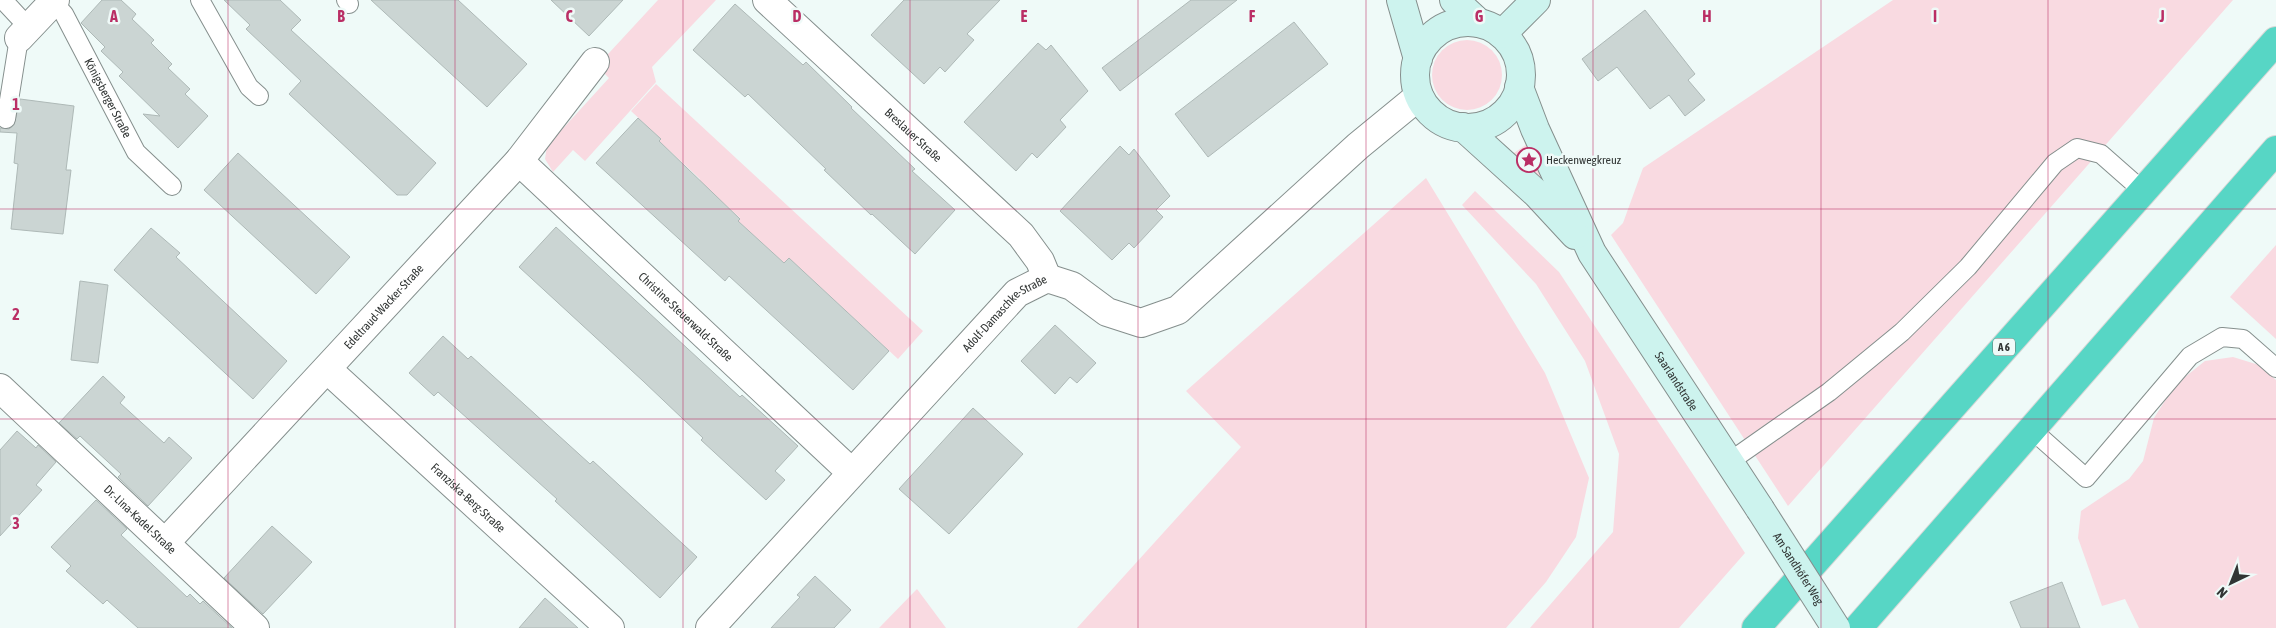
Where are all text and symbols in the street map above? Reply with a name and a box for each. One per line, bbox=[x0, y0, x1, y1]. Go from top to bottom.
text: A bbox=[109, 7, 118, 25]
text: B bbox=[337, 7, 345, 25]
text: C bbox=[565, 7, 573, 25]
text: D bbox=[793, 7, 802, 25]
text: E bbox=[1021, 7, 1028, 25]
text: F bbox=[1249, 7, 1256, 25]
text: G bbox=[1475, 7, 1484, 25]
text: H bbox=[1702, 7, 1712, 25]
text: I bbox=[1933, 7, 1937, 25]
text: J bbox=[2158, 7, 2165, 25]
street label: Königsberger Straße bbox=[81, 56, 134, 140]
text: 1 bbox=[12, 95, 20, 113]
street label: Breslauer Straße bbox=[882, 105, 945, 165]
place icon: Heckenwegkreuz bbox=[1516, 147, 1542, 173]
place label: Heckenwegkreuz bbox=[1546, 153, 1622, 167]
street label: Edeltraud-Wacker-Straße bbox=[341, 262, 426, 352]
street label: Christine-Steuerwald-Straße bbox=[635, 269, 735, 364]
street label: Adolf-Damaschke-Straße bbox=[960, 272, 1049, 355]
text: 2 bbox=[12, 305, 20, 323]
road number: A 6 bbox=[1993, 338, 2015, 356]
street label: Saarlandstraße bbox=[1652, 349, 1701, 414]
street label: Franziska-Berg-Straße bbox=[428, 461, 508, 535]
street label: Dr.-Lina-Kadel-Straße bbox=[101, 482, 179, 557]
text: 3 bbox=[12, 514, 20, 532]
street label: Am Sandhöfer Weg bbox=[1770, 530, 1827, 608]
north arrow bbox=[2206, 558, 2256, 608]
text: N bbox=[2214, 584, 2231, 601]

